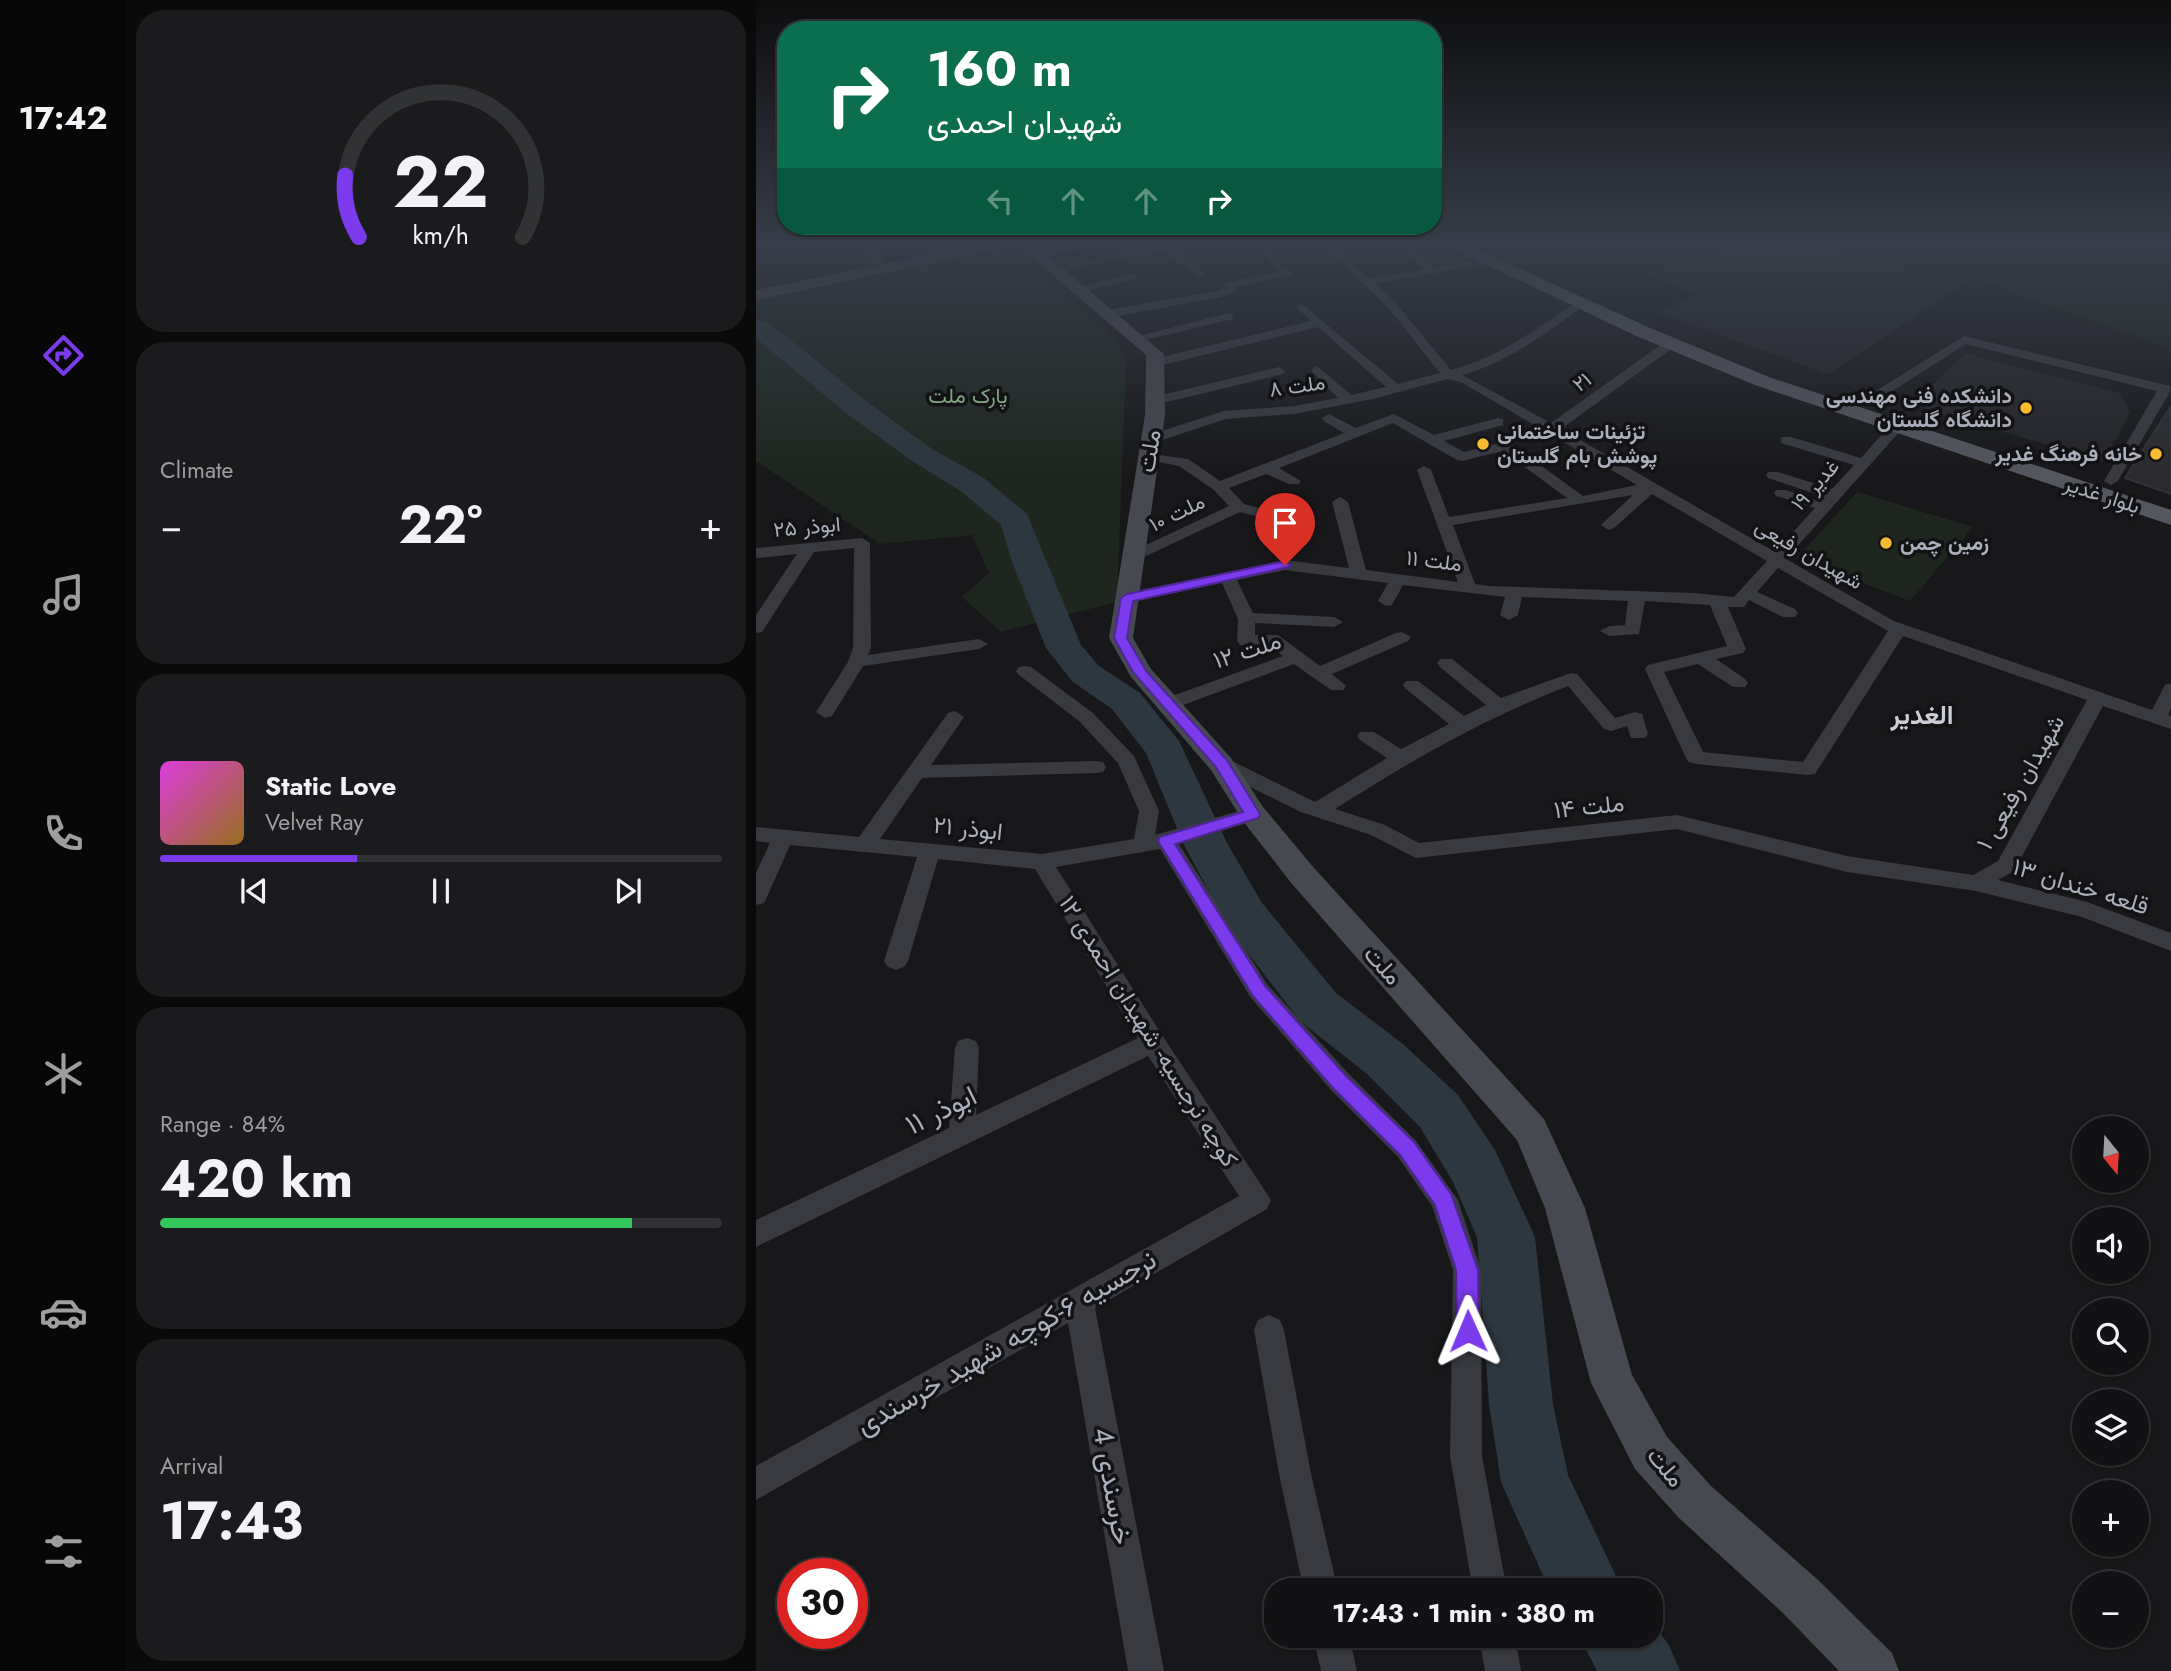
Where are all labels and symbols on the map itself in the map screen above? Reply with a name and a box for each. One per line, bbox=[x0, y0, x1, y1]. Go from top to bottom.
street label: ۲۱ bbox=[1566, 365, 1598, 399]
street label: ۸ ملت bbox=[1267, 367, 1327, 405]
park label: پارک ملت bbox=[928, 381, 1008, 411]
place label: دانشکده فنی مهندسی دانشگاه گلستان bbox=[1826, 381, 2012, 435]
marker: دانشکده فنی مهندسی دانشگاه گلستان bbox=[2018, 400, 2034, 416]
place label: تزئینات ساختمانی پوشش بام گلستان bbox=[1497, 417, 1657, 471]
street label: ملت bbox=[1128, 427, 1170, 475]
marker: تزئینات ساختمانی پوشش بام گلستان bbox=[1475, 436, 1491, 452]
place label: خانه فرهنگ غدیر bbox=[1994, 439, 2142, 469]
marker: خانه فرهنگ غدیر bbox=[2148, 446, 2164, 462]
street label: ۱۹ غدیر bbox=[1784, 453, 1846, 517]
street label: بلوار غدیر bbox=[2059, 468, 2144, 521]
street label: ملت ۱۰ bbox=[1144, 487, 1210, 539]
pin bbox=[1255, 493, 1315, 565]
street label: ابوذر ۲۵ bbox=[772, 509, 842, 545]
street label: شهیدان رفیعی bbox=[1750, 511, 1868, 597]
place label: زمین چمن bbox=[1900, 528, 1989, 558]
marker: زمین چمن bbox=[1878, 535, 1894, 551]
street label: ۱۱ ملت bbox=[1404, 543, 1464, 579]
street label: ۱۲ ملت bbox=[1209, 623, 1285, 677]
district label: الغدیر bbox=[1889, 696, 1954, 734]
street label: ۱ شهیدان رفیعی bbox=[1967, 708, 2073, 856]
street label: ۱۴ ملت bbox=[1552, 785, 1626, 827]
street label: ۲۱ ابوذر bbox=[931, 807, 1005, 849]
street label: ۱۳ قلعه خندان bbox=[2009, 849, 2153, 923]
street label: کوچه نرجسیه- شهیدان احمدی ۱۲ bbox=[1051, 889, 1247, 1173]
street label: ملت bbox=[1356, 937, 1410, 993]
street label: ابوذر ۱۱ bbox=[898, 1075, 984, 1145]
north arrow bbox=[2072, 1116, 2149, 1194]
street label: نرجسیه ۶-کوچه شهید خرسندی bbox=[848, 1239, 1164, 1445]
position arrow bbox=[1431, 1294, 1505, 1368]
street label: خرسندی 4 bbox=[1083, 1424, 1143, 1548]
street label: ملت bbox=[1639, 1439, 1693, 1495]
speed limit sign: 30 bbox=[777, 1558, 868, 1649]

